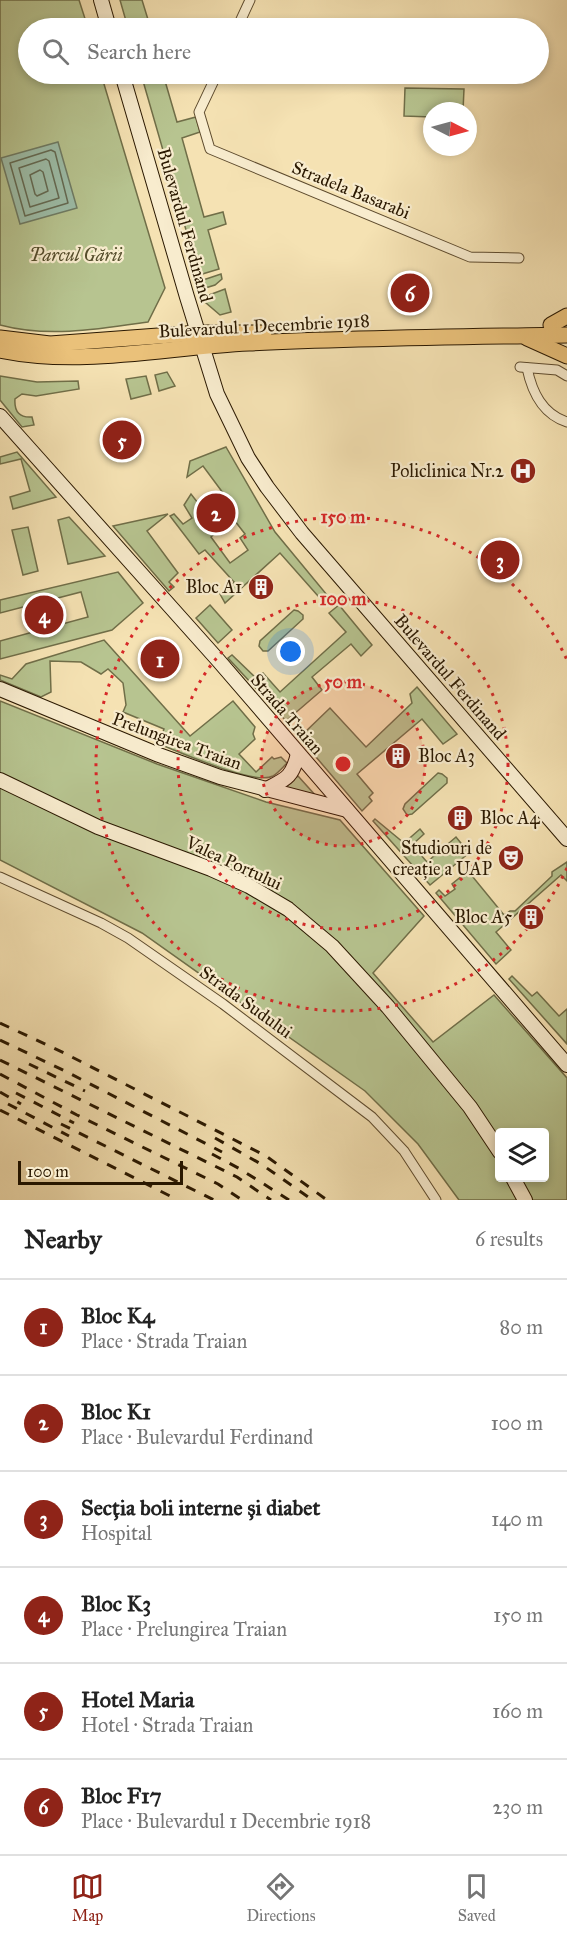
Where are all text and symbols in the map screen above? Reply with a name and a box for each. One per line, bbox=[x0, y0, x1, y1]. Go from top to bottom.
search box bbox=[18, 18, 549, 84]
icon: search bbox=[39, 35, 72, 68]
text: Search here bbox=[87, 38, 191, 65]
north arrow bbox=[423, 102, 477, 156]
street label: Bulevardul Ferdinand bbox=[152, 145, 218, 305]
street label: Stradela Basarabi bbox=[289, 156, 413, 224]
park label: Parcul Gării bbox=[29, 244, 123, 266]
pin: 6 bbox=[390, 270, 430, 316]
street label: Bulevardul 1 Decembrie 1918 bbox=[158, 309, 370, 343]
pin: 5 bbox=[102, 418, 142, 462]
hospital icon: Policlinica Nr.2 bbox=[508, 456, 538, 486]
place label: Policlinica Nr.2 bbox=[390, 460, 504, 482]
pin: 2 bbox=[196, 490, 236, 536]
text: 150 m bbox=[321, 506, 366, 528]
pin: 3 bbox=[480, 538, 520, 582]
building icon: Bloc A1 bbox=[246, 572, 276, 602]
place label: Bloc A1 bbox=[185, 576, 242, 598]
text: 100 m bbox=[320, 588, 367, 610]
pin: 4 bbox=[24, 592, 63, 638]
street label: Bulevardul Ferdinand bbox=[389, 610, 511, 744]
pin: 1 bbox=[140, 636, 180, 682]
your location bbox=[276, 637, 305, 666]
street label: Strada Traian bbox=[246, 669, 328, 759]
text: 50 m bbox=[324, 671, 363, 693]
street label: Prelungirea Traian bbox=[109, 707, 245, 776]
building icon: Bloc A3 bbox=[383, 741, 413, 771]
place label: Bloc A3 bbox=[418, 745, 475, 767]
centre of rings bbox=[333, 754, 353, 774]
building icon: Bloc A4 bbox=[445, 803, 475, 833]
place label: Bloc A4 bbox=[480, 807, 540, 829]
street label: Valea Portului bbox=[182, 831, 286, 895]
place label: Studiouri de creație a UAP bbox=[393, 837, 492, 880]
theatre icon: Studiouri de creație a UAP bbox=[496, 843, 526, 873]
building icon: Bloc A5 bbox=[516, 902, 546, 932]
place label: Bloc A5 bbox=[454, 906, 513, 928]
street label: Strada Sudului bbox=[195, 961, 297, 1043]
map controls bbox=[495, 1128, 549, 1182]
button: layers bbox=[495, 1128, 549, 1182]
scale bar bbox=[18, 1158, 183, 1186]
text: 100 m bbox=[27, 1162, 69, 1181]
text: Nearby bbox=[24, 1223, 102, 1255]
text: 6 results bbox=[475, 1227, 543, 1251]
text: Bloc K4 bbox=[81, 1302, 155, 1329]
text: 1 bbox=[40, 1315, 47, 1339]
text: 80 m bbox=[500, 1315, 543, 1339]
text: Place · Strada Traian bbox=[81, 1329, 247, 1353]
text: Bloc K1 bbox=[81, 1398, 151, 1425]
text: 2 bbox=[39, 1411, 48, 1435]
text: 100 m bbox=[491, 1411, 543, 1435]
text: Place · Bulevardul Ferdinand bbox=[81, 1425, 313, 1449]
text: Secția boli interne și diabet bbox=[81, 1494, 320, 1521]
text: 3 bbox=[40, 1507, 48, 1531]
text: 140 m bbox=[491, 1507, 543, 1531]
text: Hospital bbox=[81, 1521, 152, 1545]
text: Bloc K3 bbox=[81, 1590, 151, 1617]
text: 4 bbox=[38, 1603, 49, 1627]
text: 150 m bbox=[493, 1603, 543, 1627]
text: Place · Prelungirea Traian bbox=[81, 1617, 287, 1641]
text: Hotel Maria bbox=[81, 1686, 194, 1713]
text: 5 bbox=[39, 1699, 48, 1723]
text: 160 m bbox=[492, 1699, 543, 1723]
text: Hotel · Strada Traian bbox=[81, 1713, 253, 1737]
text: Bloc F17 bbox=[81, 1782, 162, 1809]
text: 6 bbox=[38, 1795, 49, 1819]
text: 230 m bbox=[492, 1795, 543, 1819]
text: Place · Bulevardul 1 Decembrie 1918 bbox=[81, 1809, 371, 1833]
tab: Map bbox=[71, 1870, 104, 1925]
tab: Directions bbox=[246, 1870, 315, 1925]
tab: Saved bbox=[458, 1870, 496, 1925]

